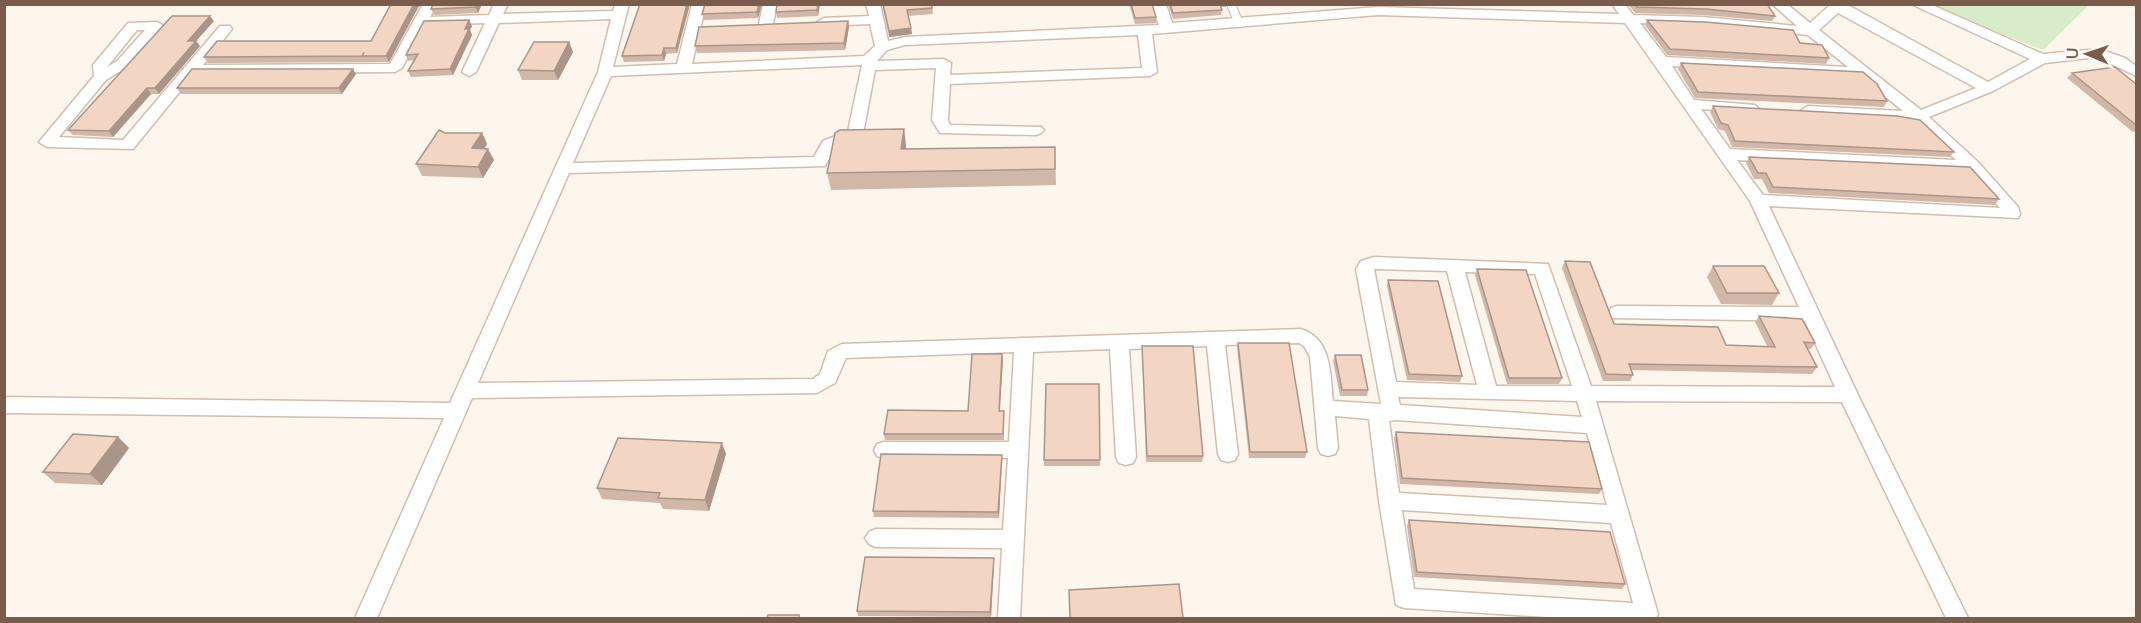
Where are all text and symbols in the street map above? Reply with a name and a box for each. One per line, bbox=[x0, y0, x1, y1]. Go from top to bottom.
north arrow bbox=[2057, 24, 2117, 84]
text: U bbox=[2062, 47, 2084, 60]

